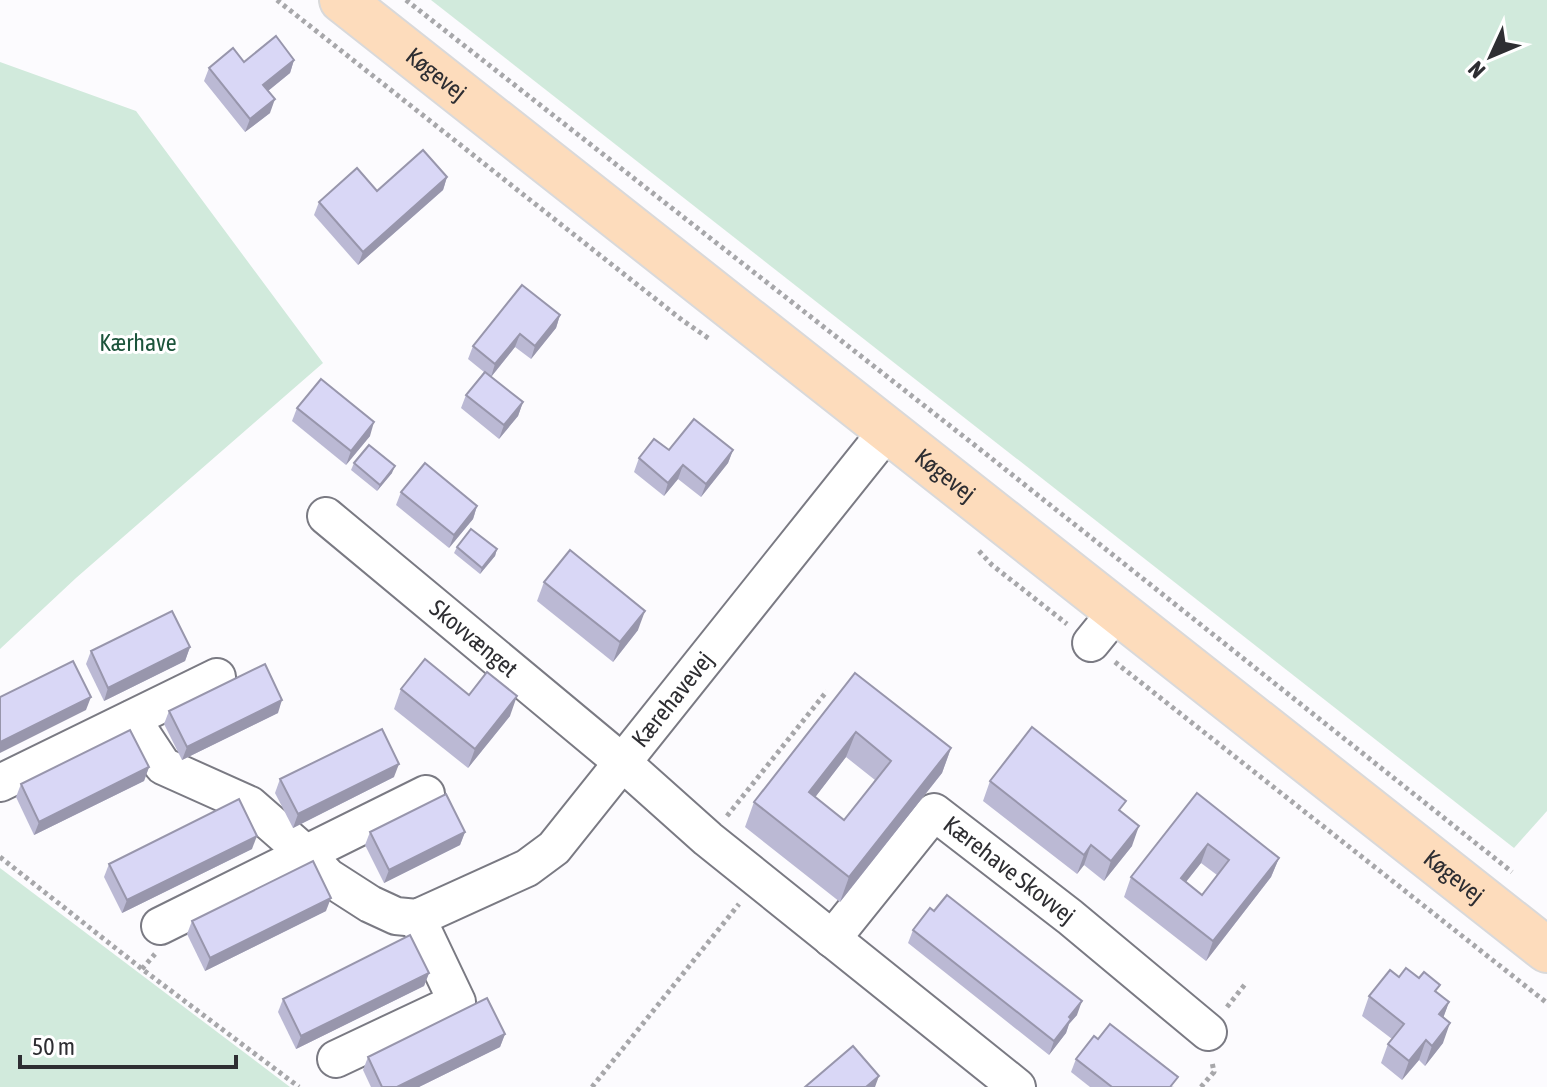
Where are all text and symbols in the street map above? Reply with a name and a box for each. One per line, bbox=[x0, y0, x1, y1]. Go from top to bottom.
north arrow bbox=[1451, 16, 1531, 96]
street label: Køgevej bbox=[401, 42, 472, 106]
text: N bbox=[1463, 56, 1490, 84]
park label: Kærhave bbox=[99, 329, 177, 356]
street label: Køgevej bbox=[910, 443, 981, 507]
street label: Skovvænget bbox=[425, 594, 523, 683]
street label: Kærehavevej bbox=[626, 646, 718, 752]
street label: Kærehave Skovvej bbox=[938, 811, 1081, 929]
street label: Køgevej bbox=[1419, 844, 1490, 908]
scale bar bbox=[20, 1019, 236, 1069]
text: 50 m bbox=[32, 1033, 75, 1060]

